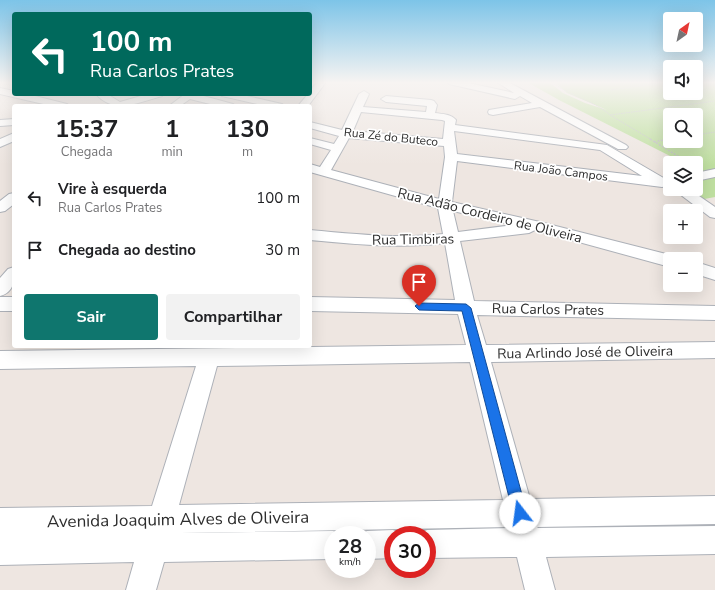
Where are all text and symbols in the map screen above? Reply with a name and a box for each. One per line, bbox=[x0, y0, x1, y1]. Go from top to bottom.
north arrow bbox=[663, 12, 703, 52]
map controls bbox=[663, 12, 703, 292]
text: 100 m bbox=[90, 23, 173, 61]
icon: left bbox=[24, 28, 76, 80]
text: Rua Carlos Prates bbox=[90, 59, 234, 83]
button: sound bbox=[663, 60, 703, 100]
button: search bbox=[663, 108, 703, 148]
text: 15:37 bbox=[55, 113, 118, 145]
text: 1 bbox=[165, 113, 179, 145]
text: 130 bbox=[226, 113, 269, 145]
street label: Rua Zé do Buteco bbox=[343, 124, 439, 150]
text: Chegada bbox=[61, 143, 113, 161]
text: min bbox=[161, 143, 183, 161]
text: m bbox=[242, 143, 253, 161]
button: layers bbox=[663, 156, 703, 196]
street label: Rua João Campos bbox=[513, 157, 609, 185]
text: Vire à esquerda bbox=[58, 179, 167, 199]
street label: Rua Adão Cordeiro de Oliveira bbox=[396, 183, 584, 248]
icon: left bbox=[24, 187, 46, 209]
text: 100 m bbox=[256, 188, 300, 208]
text: Rua Carlos Prates bbox=[58, 199, 162, 217]
button: + bbox=[663, 204, 703, 244]
street label: Rua Timbiras bbox=[372, 229, 455, 250]
icon: arrive bbox=[24, 239, 46, 261]
text: Chegada ao destino bbox=[58, 240, 196, 260]
text: 30 m bbox=[265, 240, 300, 260]
button: − bbox=[663, 252, 703, 292]
pin bbox=[402, 265, 436, 306]
icon: arrive bbox=[408, 271, 430, 293]
button: Sair bbox=[24, 294, 158, 340]
button: Compartilhar bbox=[166, 294, 300, 340]
street label: Rua Carlos Prates bbox=[492, 299, 604, 320]
street label: Rua Arlindo José de Oliveira bbox=[497, 341, 673, 364]
position arrow bbox=[499, 492, 541, 534]
street label: Avenida Joaquim Alves de Oliveira bbox=[47, 506, 309, 533]
speed limit sign: 30 bbox=[384, 526, 436, 578]
text: 28 bbox=[338, 533, 362, 560]
text: km/h bbox=[339, 555, 361, 569]

